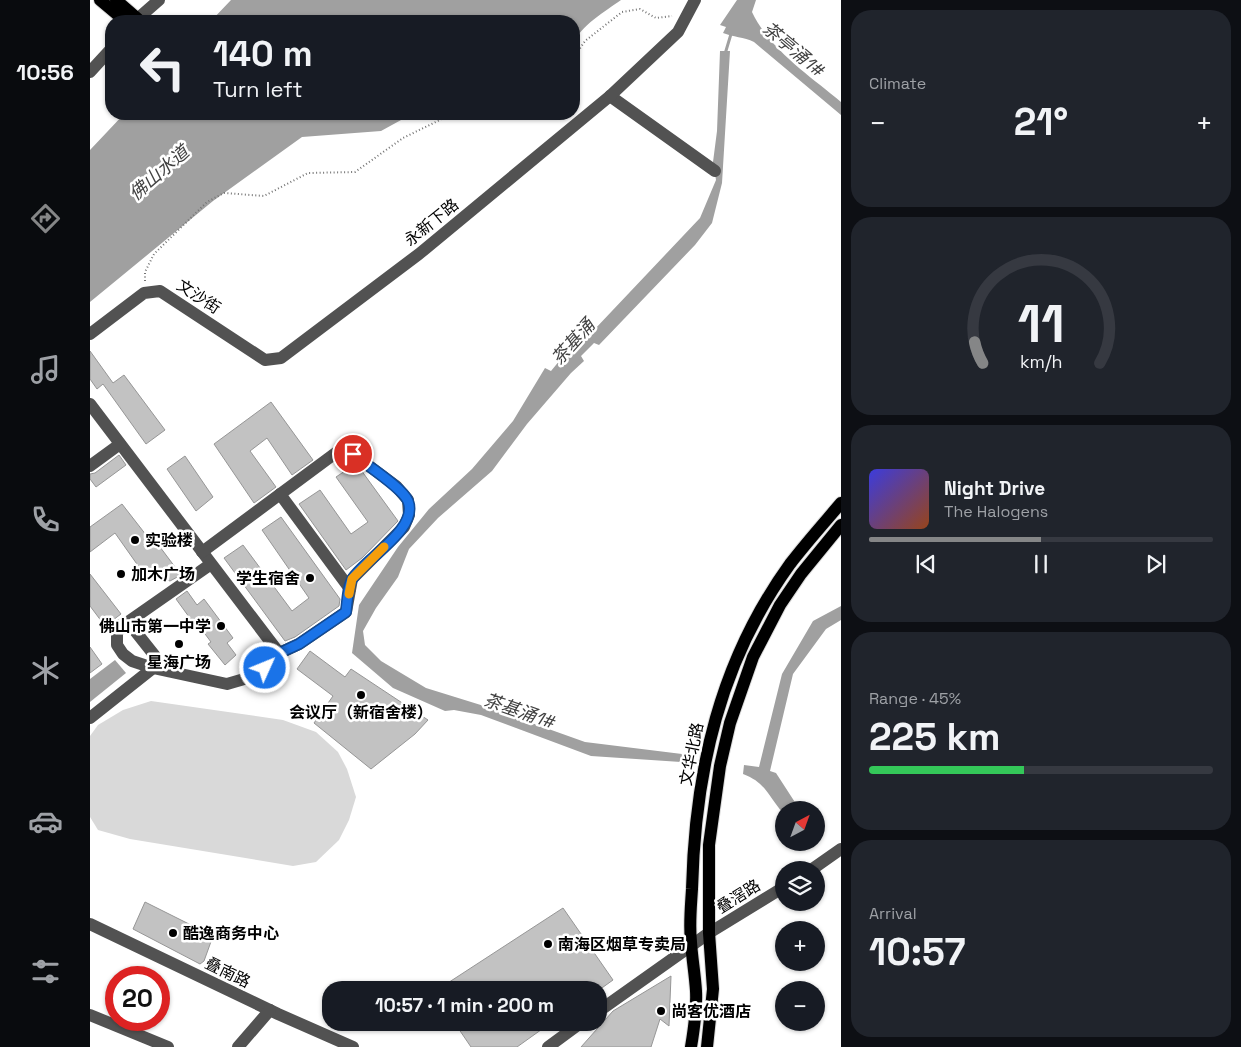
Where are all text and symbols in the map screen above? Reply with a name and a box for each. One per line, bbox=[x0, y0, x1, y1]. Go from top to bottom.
water label: 茶亭涌1# bbox=[758, 16, 830, 82]
text: 140 m bbox=[213, 32, 313, 76]
icon: left bbox=[130, 35, 195, 100]
text: 10:56 bbox=[16, 58, 74, 86]
text: Climate bbox=[869, 73, 926, 94]
text: Turn left bbox=[213, 75, 303, 103]
text: 21° bbox=[1014, 98, 1068, 146]
text: − bbox=[869, 105, 886, 141]
text: + bbox=[1196, 105, 1213, 141]
water label: 佛山水道 bbox=[124, 138, 196, 205]
street label: 永新下路 bbox=[400, 194, 463, 251]
icon: directions bbox=[28, 201, 63, 236]
street label: 文沙街 bbox=[173, 275, 225, 318]
text: 11 bbox=[1017, 291, 1065, 357]
water label: 茶基涌 bbox=[546, 312, 601, 369]
text: km/h bbox=[1020, 350, 1062, 373]
icon: music bbox=[28, 352, 63, 387]
pin bbox=[332, 433, 374, 475]
icon: arrive bbox=[339, 440, 367, 468]
text: Night Drive bbox=[944, 476, 1045, 501]
text: The Halogens bbox=[944, 501, 1048, 522]
icon: phone bbox=[28, 502, 63, 537]
place label: 实验楼 bbox=[145, 530, 193, 551]
marker: 实验楼 bbox=[129, 534, 141, 546]
icon: previous bbox=[912, 550, 940, 578]
icon: pause bbox=[1027, 550, 1055, 578]
icon: next bbox=[1142, 550, 1170, 578]
place label: 加木广场 bbox=[131, 564, 195, 585]
marker: 加木广场 bbox=[115, 568, 127, 580]
place label: 学生宿舍 bbox=[236, 568, 300, 589]
marker: 学生宿舍 bbox=[304, 572, 316, 584]
place label: 佛山市第一中学 bbox=[99, 616, 211, 637]
marker: 佛山市第一中学 bbox=[215, 620, 227, 632]
marker: 星海广场 bbox=[173, 638, 185, 650]
position arrow bbox=[238, 641, 290, 693]
place label: 星海广场 bbox=[147, 652, 211, 673]
icon: climate bbox=[28, 653, 63, 688]
water label: 茶基涌1# bbox=[481, 688, 559, 734]
text: Range · 45% bbox=[869, 688, 961, 709]
marker: 会议厅（新宿舍楼） bbox=[355, 689, 367, 701]
place label: 会议厅（新宿舍楼） bbox=[289, 702, 433, 723]
text: 225 km bbox=[869, 713, 1000, 761]
street label: 文华北路 bbox=[675, 721, 708, 788]
north arrow bbox=[775, 801, 825, 851]
map controls bbox=[775, 801, 825, 1031]
icon: car bbox=[28, 804, 63, 839]
button: layers bbox=[775, 861, 825, 911]
street label: 叠滘路 bbox=[712, 875, 764, 918]
text: Arrival bbox=[869, 903, 917, 924]
button: + bbox=[775, 921, 825, 971]
place label: 酷逸商务中心 bbox=[183, 923, 279, 944]
marker: 酷逸商务中心 bbox=[167, 927, 179, 939]
text: 10:57 bbox=[869, 928, 966, 976]
place label: 南海区烟草专卖局 bbox=[558, 934, 686, 955]
marker: 南海区烟草专卖局 bbox=[542, 938, 554, 950]
street label: 叠南路 bbox=[202, 952, 254, 992]
icon: filters bbox=[28, 954, 63, 989]
speed limit sign: 20 bbox=[105, 966, 170, 1031]
button: − bbox=[775, 981, 825, 1031]
text: 10:57 · 1 min · 200 m bbox=[375, 993, 554, 1018]
place label: 尚客优酒店 bbox=[671, 1001, 751, 1022]
marker: 尚客优酒店 bbox=[655, 1005, 667, 1017]

